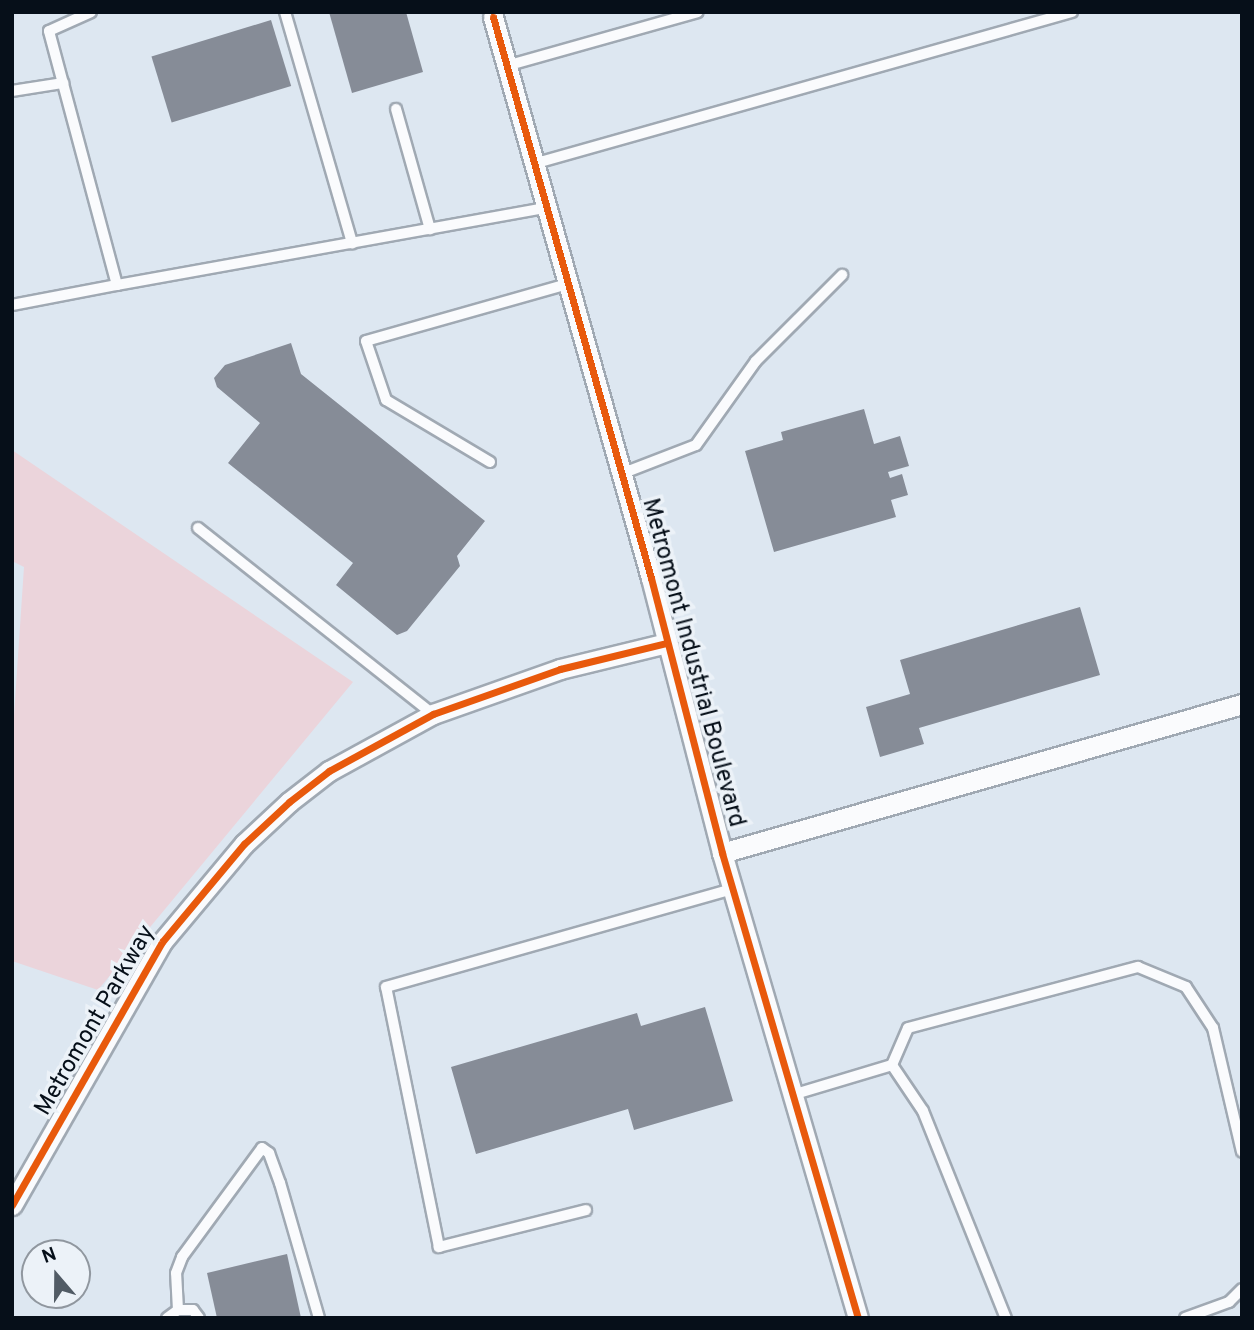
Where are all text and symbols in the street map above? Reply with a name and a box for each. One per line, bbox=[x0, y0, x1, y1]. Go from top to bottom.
street label: Metromont Industrial Boulevard bbox=[634, 495, 750, 831]
street label: Metromont Parkway bbox=[30, 921, 162, 1121]
north arrow bbox=[21, 1239, 91, 1309]
text: N bbox=[39, 1243, 60, 1270]

